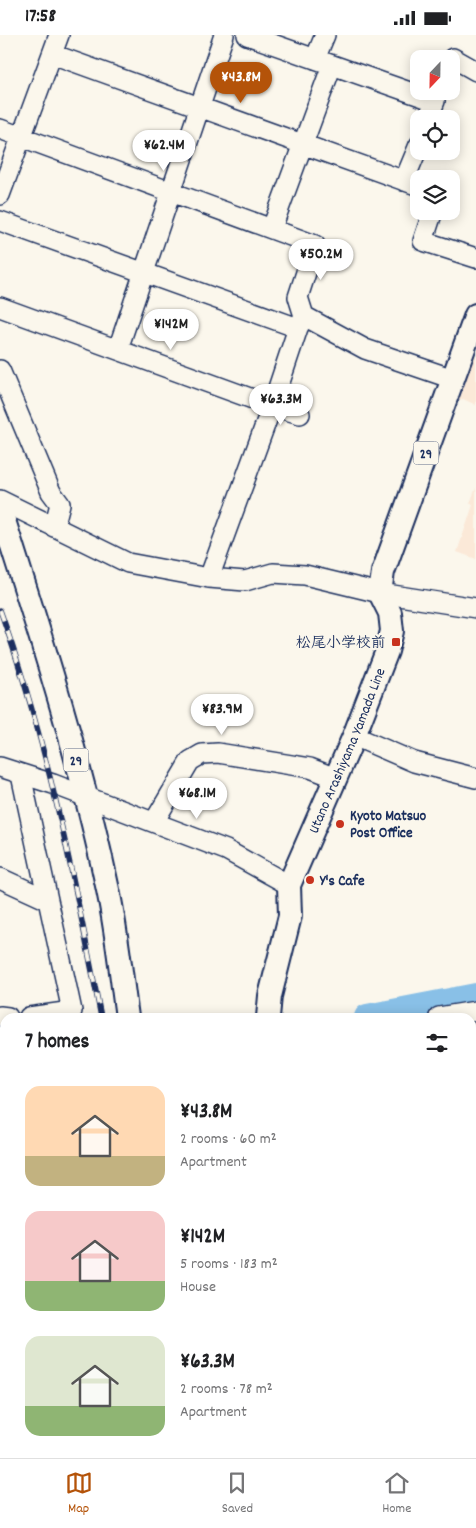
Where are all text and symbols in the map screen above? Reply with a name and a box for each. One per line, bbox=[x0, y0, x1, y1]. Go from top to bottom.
text: 17:58 bbox=[25, 4, 56, 31]
north arrow bbox=[410, 50, 460, 100]
map controls bbox=[410, 50, 460, 220]
pin: ¥43.8M bbox=[200, 62, 282, 104]
text: ¥43.8M bbox=[221, 66, 261, 89]
button: locate bbox=[410, 110, 460, 160]
pin: ¥62.4M bbox=[123, 129, 205, 172]
text: ¥62.4M bbox=[143, 134, 185, 157]
button: layers bbox=[410, 170, 460, 220]
pin: ¥50.2M bbox=[280, 239, 362, 281]
text: ¥50.2M bbox=[300, 243, 342, 266]
pin: ¥142M bbox=[136, 309, 206, 351]
text: ¥142M bbox=[154, 313, 188, 336]
pin: ¥63.3M bbox=[240, 383, 322, 426]
text: ¥63.3M bbox=[260, 388, 302, 411]
road number: 29 bbox=[414, 441, 438, 464]
place label: 松尾小学校前 bbox=[296, 633, 386, 655]
marker: 松尾小学校前 bbox=[390, 636, 402, 648]
street label: Utano Arashiyama Yamada Line bbox=[304, 665, 393, 837]
pin: ¥83.9M bbox=[181, 693, 263, 736]
text: ¥83.9M bbox=[202, 698, 242, 721]
road number: 29 bbox=[64, 749, 88, 771]
pin: ¥68.1M bbox=[156, 777, 238, 820]
text: ¥68.1M bbox=[178, 782, 216, 805]
place label: Kyoto Matsuo Post Office bbox=[350, 806, 426, 845]
marker: Kyoto Matsuo Post Office bbox=[334, 818, 346, 830]
place label: Y's Cafe bbox=[319, 871, 365, 893]
marker: Y's Cafe bbox=[304, 874, 316, 886]
text: 7 homes bbox=[25, 1028, 89, 1058]
icon: filters bbox=[423, 1029, 451, 1057]
text: ¥43.8M bbox=[180, 1098, 232, 1128]
icon: home bbox=[65, 1106, 125, 1166]
text: 2 rooms · 60 m² bbox=[180, 1128, 277, 1151]
text: Apartment bbox=[180, 1151, 247, 1174]
text: ¥142M bbox=[180, 1223, 225, 1253]
icon: home bbox=[65, 1231, 125, 1291]
text: 5 rooms · 183 m² bbox=[180, 1253, 277, 1276]
text: House bbox=[180, 1276, 216, 1299]
text: ¥63.3M bbox=[180, 1348, 235, 1378]
icon: home bbox=[65, 1356, 125, 1416]
text: 2 rooms · 78 m² bbox=[180, 1378, 273, 1401]
text: Apartment bbox=[180, 1401, 247, 1424]
tab: Map bbox=[65, 1469, 93, 1519]
tab: Saved bbox=[222, 1469, 253, 1519]
tab: Home bbox=[382, 1469, 411, 1519]

